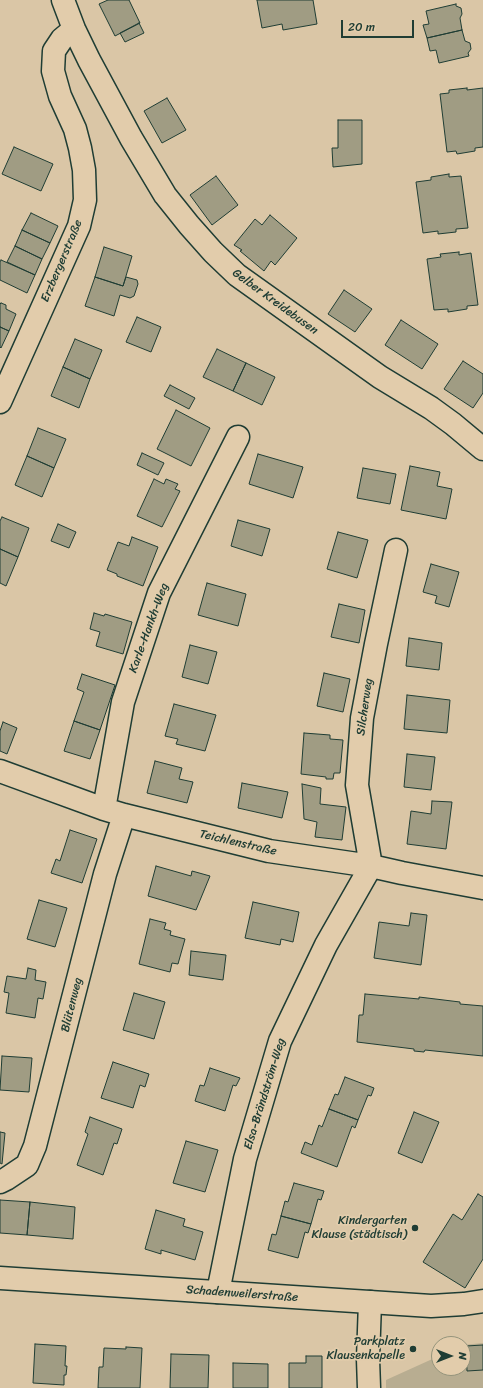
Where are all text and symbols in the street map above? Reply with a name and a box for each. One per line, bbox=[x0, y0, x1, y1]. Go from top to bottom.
scale bar bbox=[343, 12, 416, 38]
text: 20 m bbox=[348, 16, 375, 38]
street label: Erzbergerstraße bbox=[38, 218, 86, 304]
street label: Gelber Kreidebusen bbox=[229, 266, 321, 338]
street label: Karle-Hankh-Weg bbox=[126, 581, 172, 675]
street label: Silcherweg bbox=[354, 677, 376, 737]
street label: Teichlenstraße bbox=[198, 827, 278, 859]
street label: Blütenweg bbox=[58, 976, 86, 1034]
street label: Elsa-Brändström-Weg bbox=[241, 1036, 289, 1152]
place label: Kindergarten Klause (städtisch) bbox=[311, 1214, 407, 1242]
marker: Kindergarten Klause (städtisch) bbox=[410, 1223, 420, 1233]
street label: Schadenweilerstraße bbox=[185, 1283, 299, 1305]
place label: Parkplatz Klausenkapelle bbox=[326, 1335, 405, 1363]
north arrow bbox=[431, 1336, 471, 1376]
marker: Parkplatz Klausenkapelle bbox=[408, 1344, 418, 1354]
text: N bbox=[453, 1352, 472, 1360]

